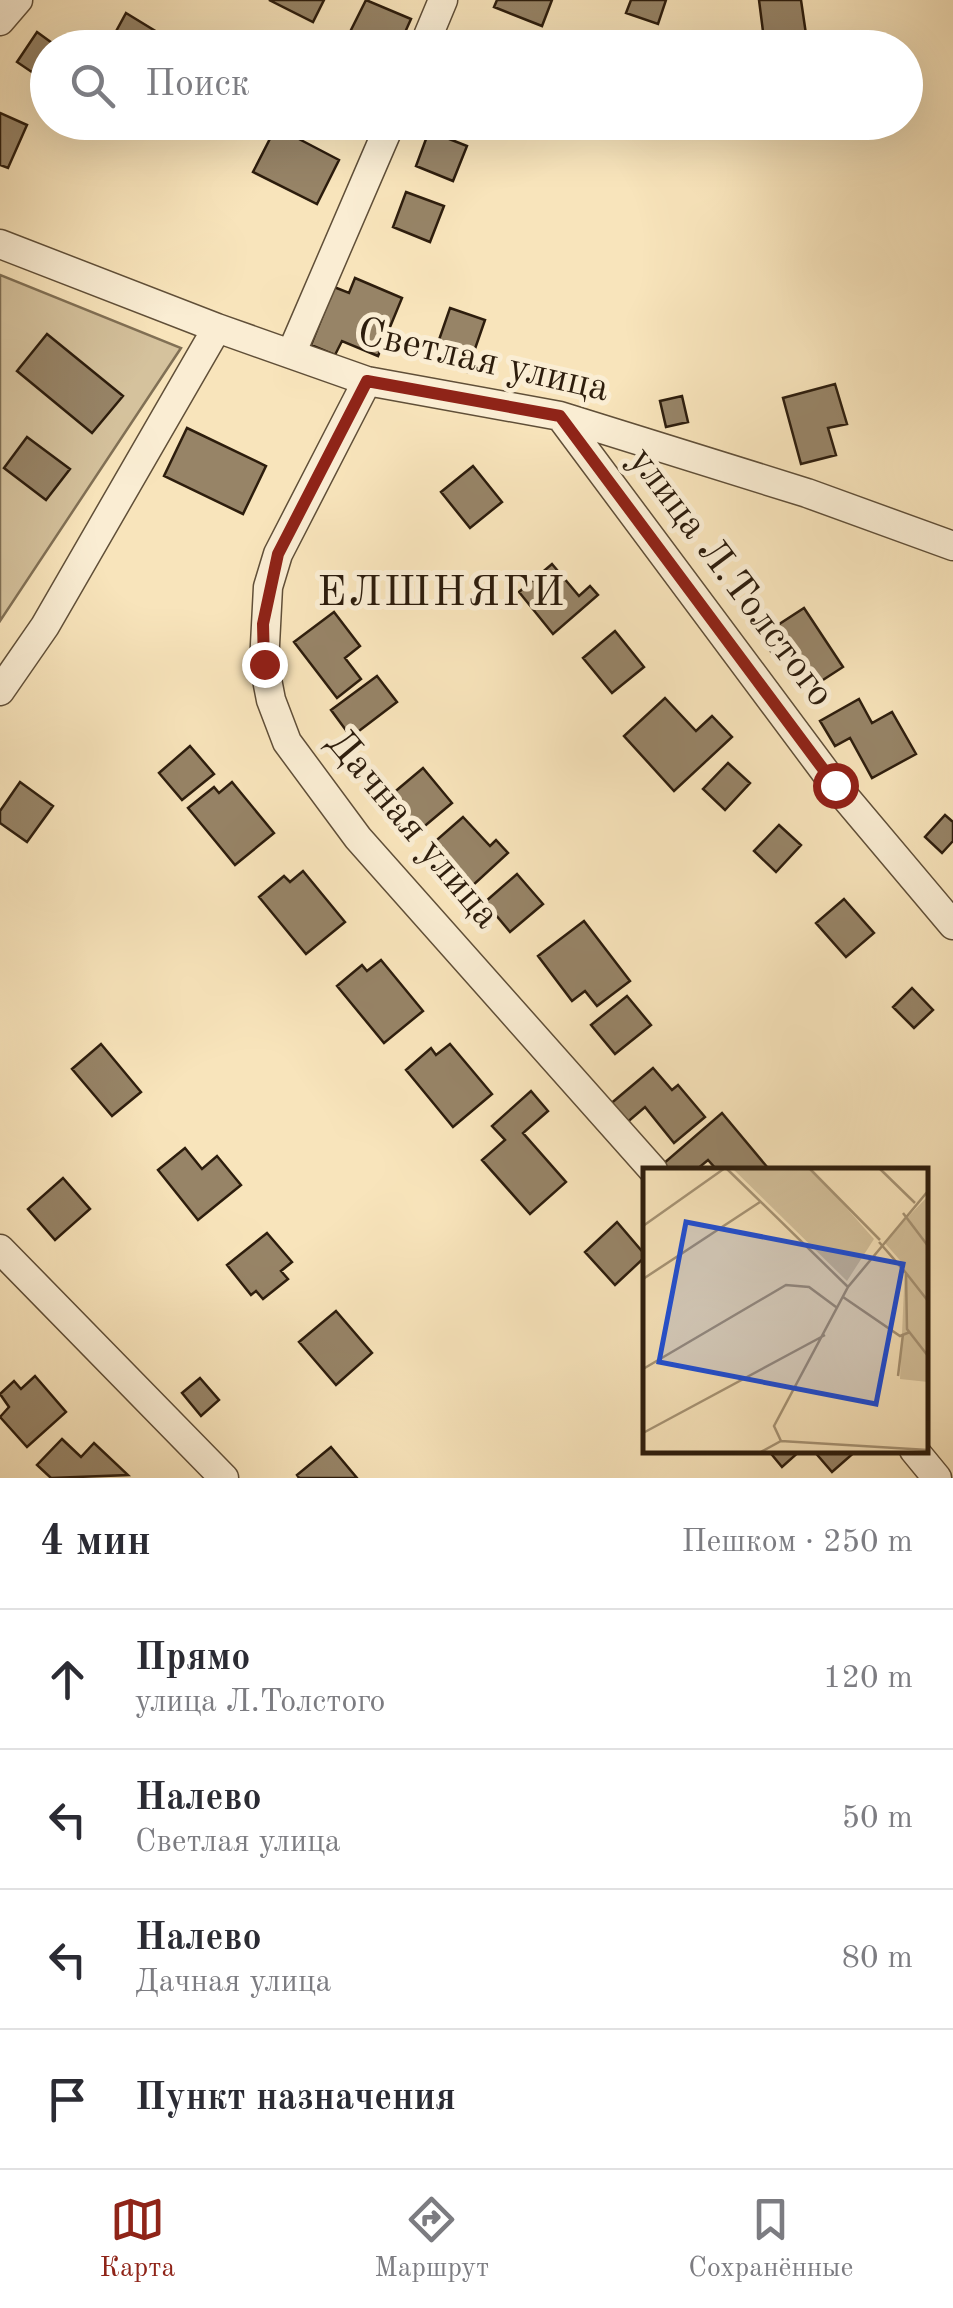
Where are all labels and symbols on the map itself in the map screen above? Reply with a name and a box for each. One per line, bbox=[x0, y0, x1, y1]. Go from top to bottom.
street label: Светлая улица bbox=[353, 314, 613, 410]
street label: улица Л.Толстого bbox=[620, 441, 840, 715]
district label: ЕЛШНЯГИ bbox=[317, 573, 567, 615]
route end bbox=[242, 642, 288, 688]
street label: Дачная улица bbox=[318, 723, 506, 937]
route start bbox=[813, 763, 859, 809]
inset map bbox=[643, 1168, 928, 1453]

